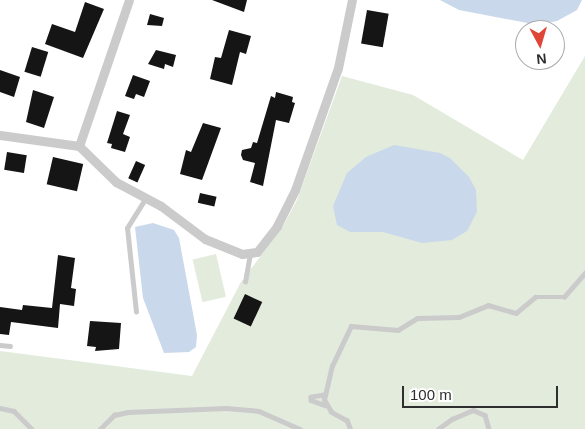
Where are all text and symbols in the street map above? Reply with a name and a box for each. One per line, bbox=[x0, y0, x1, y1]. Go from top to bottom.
north arrow bbox=[515, 20, 565, 70]
text: N bbox=[536, 50, 547, 67]
scale bar bbox=[405, 376, 561, 408]
text: 100 m bbox=[410, 386, 452, 403]

